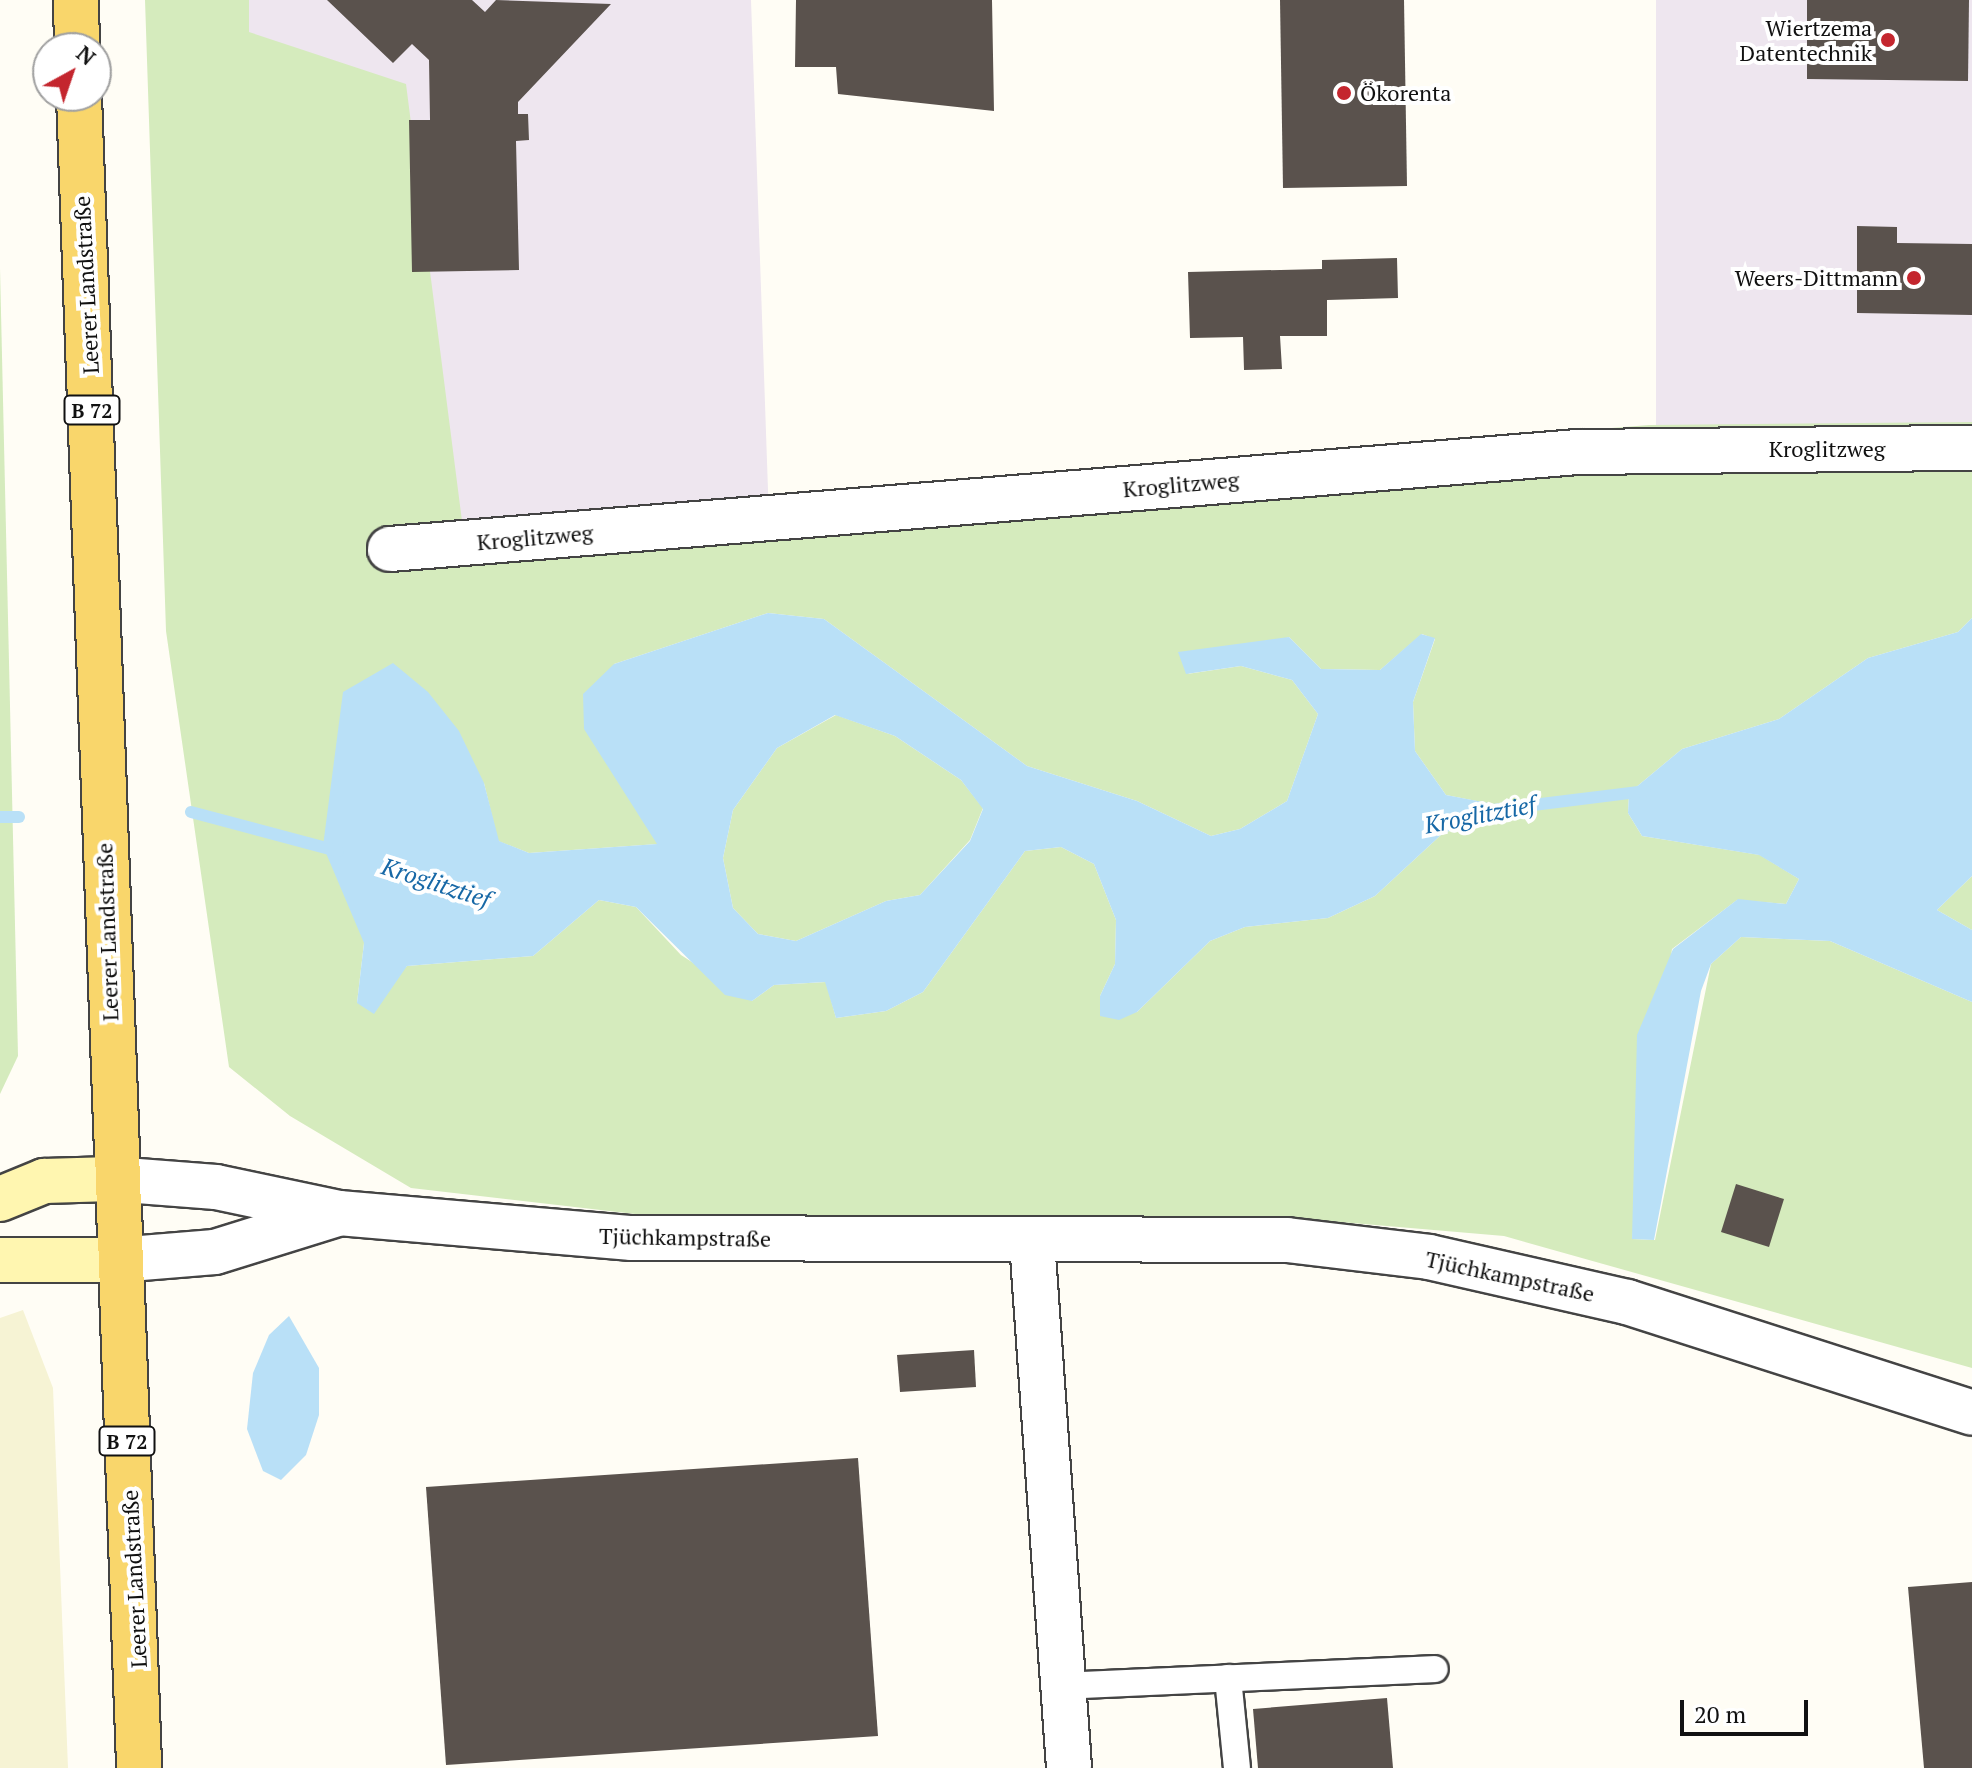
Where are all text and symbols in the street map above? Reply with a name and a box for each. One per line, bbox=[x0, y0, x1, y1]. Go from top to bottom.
place label: Wiertzema Datentechnik bbox=[1740, 14, 1872, 66]
marker: Wiertzema Datentechnik bbox=[1879, 31, 1897, 49]
north arrow bbox=[32, 32, 112, 112]
text: N bbox=[71, 38, 102, 71]
place label: Ökorenta bbox=[1360, 80, 1451, 106]
marker: Ökorenta bbox=[1335, 84, 1353, 102]
street label: Leerer Landstraße bbox=[68, 195, 104, 375]
place label: Weers-Dittmann bbox=[1735, 265, 1898, 291]
marker: Weers-Dittmann bbox=[1905, 269, 1923, 287]
road number: B 72 bbox=[62, 394, 122, 426]
street label: Kroglitzweg bbox=[1769, 436, 1885, 462]
street label: Kroglitzweg bbox=[1122, 466, 1240, 502]
street label: Kroglitzweg bbox=[476, 519, 594, 555]
water label: Kroglitztief bbox=[1422, 790, 1538, 840]
street label: Leerer Landstraße bbox=[91, 842, 123, 1022]
water label: Kroglitztief bbox=[378, 852, 494, 914]
street label: Tjüchkampstraße bbox=[599, 1222, 771, 1252]
street label: Tjüchkampstraße bbox=[1423, 1245, 1597, 1307]
road number: B 72 bbox=[97, 1425, 157, 1457]
street label: Leerer Landstraße bbox=[116, 1489, 152, 1669]
scale bar bbox=[1684, 1684, 1812, 1734]
text: 20 m bbox=[1694, 1698, 1746, 1730]

